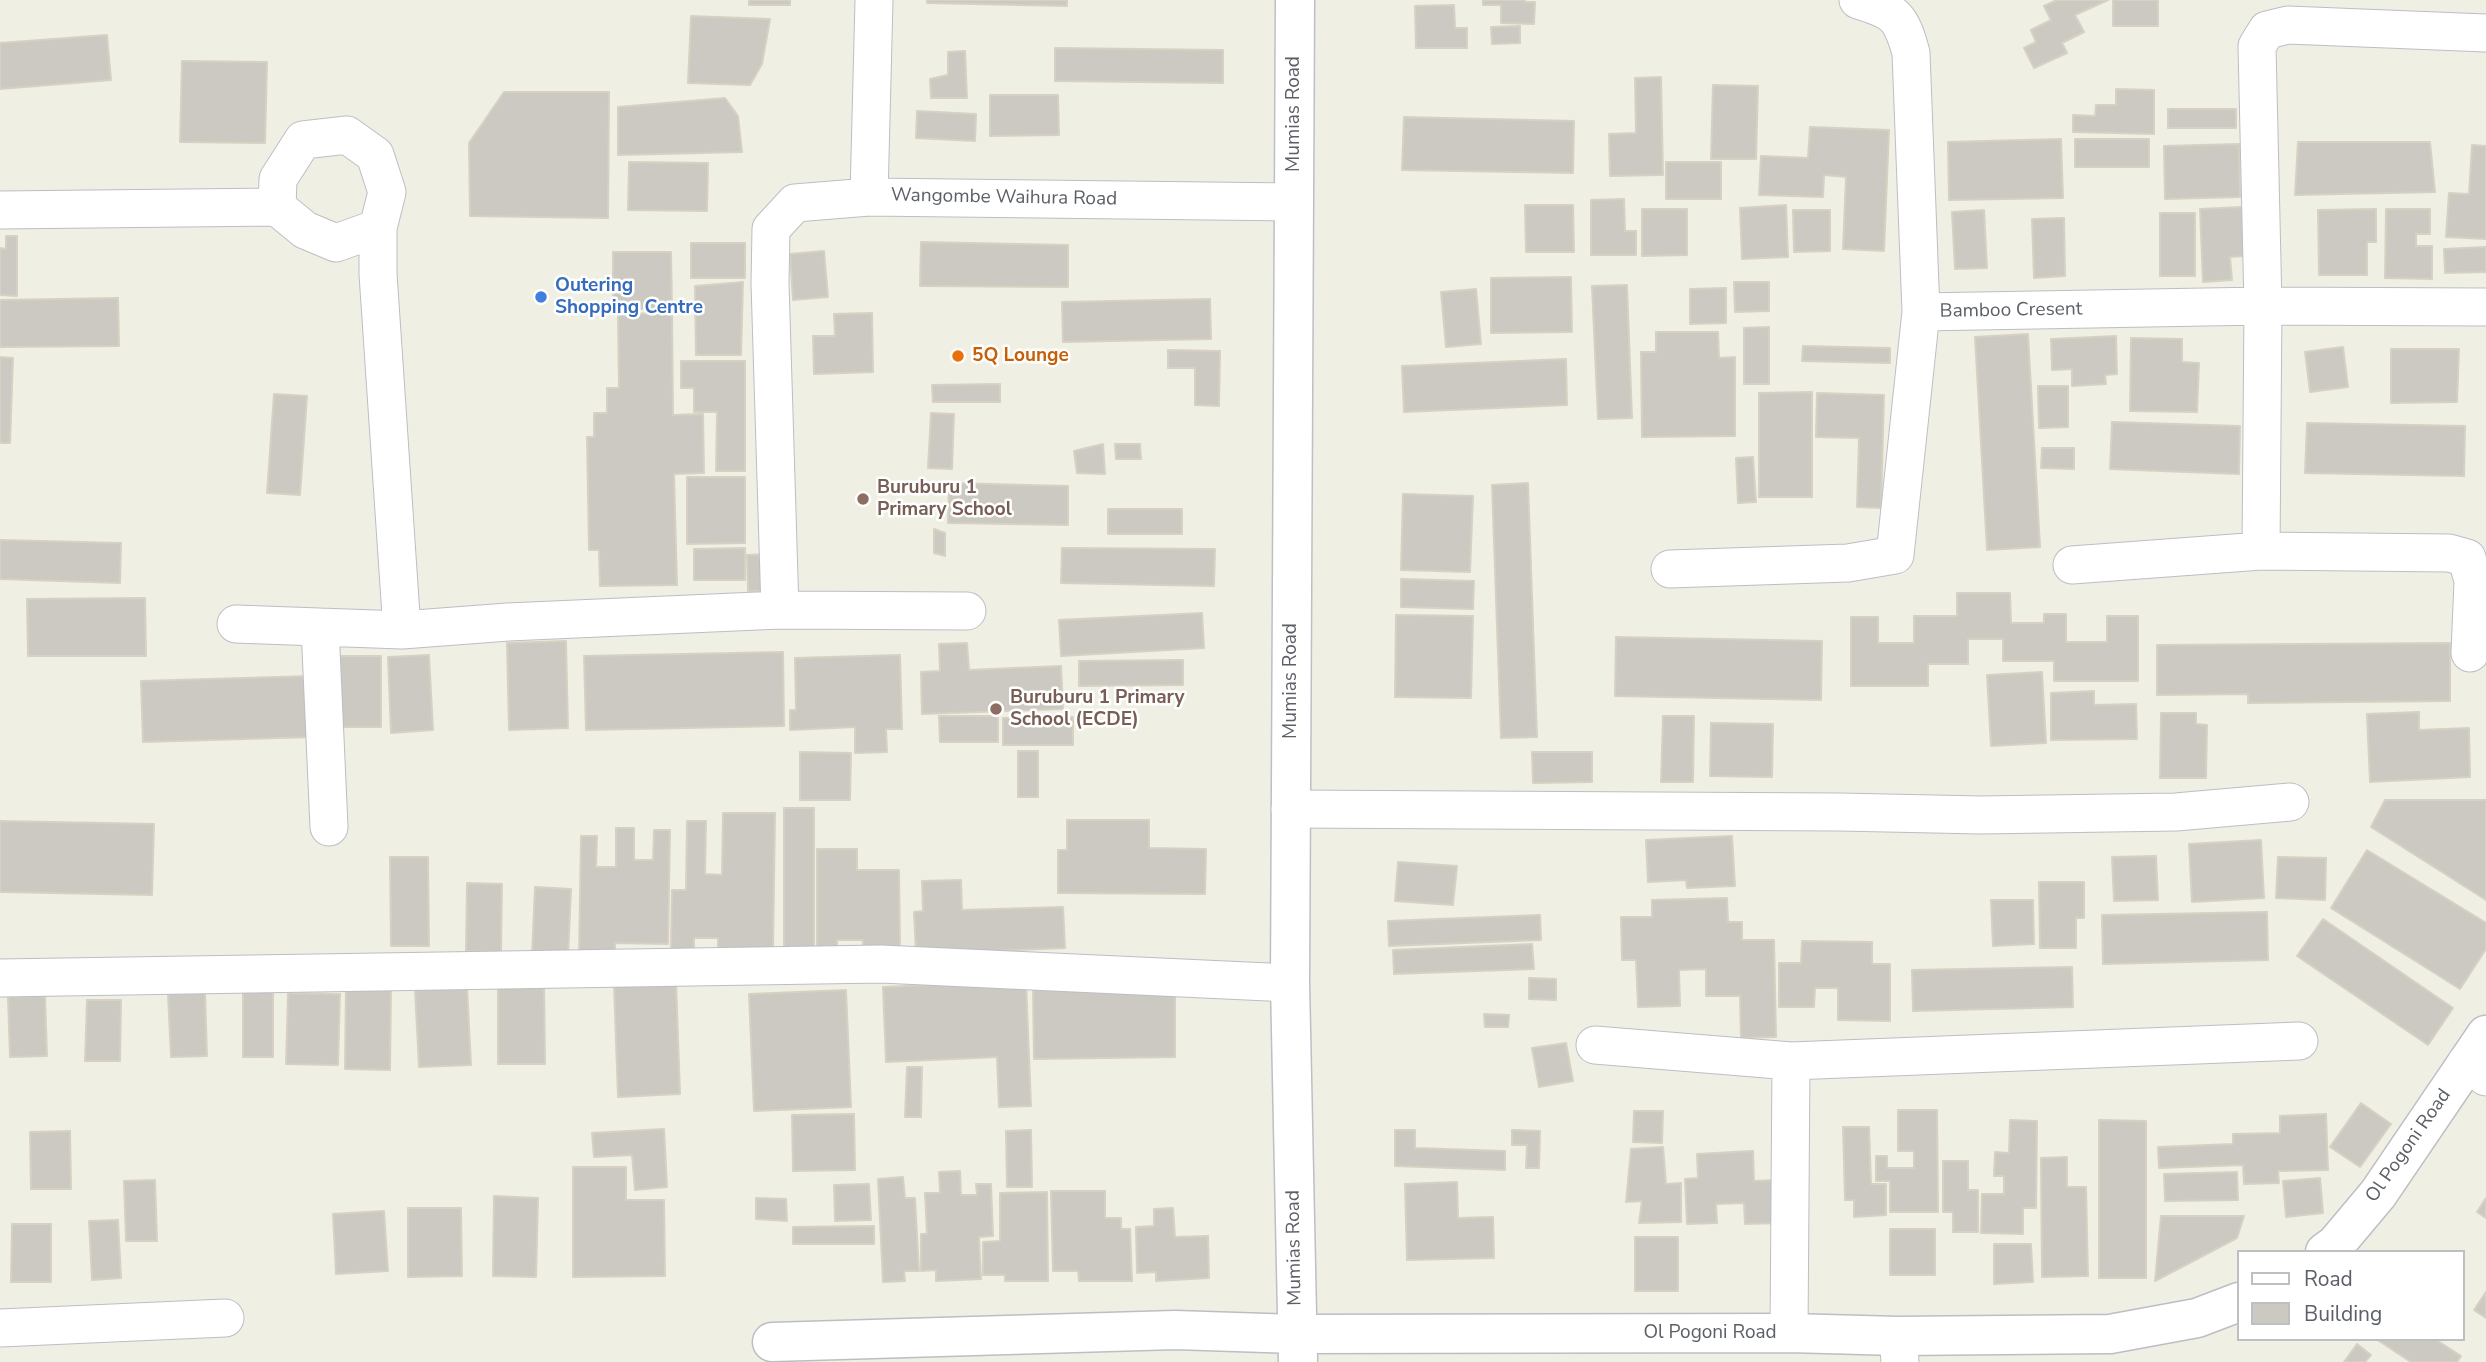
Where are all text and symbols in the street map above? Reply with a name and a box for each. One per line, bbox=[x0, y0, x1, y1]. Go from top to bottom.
street label: Mumias Road bbox=[1283, 56, 1305, 172]
street label: Wangombe Waihura Road bbox=[891, 185, 1117, 211]
place label: Outering Shopping Centre bbox=[555, 275, 703, 319]
marker: Outering Shopping Centre bbox=[533, 289, 549, 305]
street label: Bamboo Cresent bbox=[1940, 298, 2082, 324]
place label: 5Q Lounge bbox=[972, 345, 1069, 367]
marker: 5Q Lounge bbox=[950, 348, 966, 364]
place label: Buruburu 1 Primary School bbox=[877, 477, 1012, 521]
marker: Buruburu 1 Primary School bbox=[855, 491, 871, 507]
street label: Mumias Road bbox=[1280, 623, 1302, 739]
place label: Buruburu 1 Primary School (ECDE) bbox=[1010, 687, 1185, 731]
marker: Buruburu 1 Primary School (ECDE) bbox=[988, 701, 1004, 717]
street label: Ol Pogoni Road bbox=[2361, 1085, 2457, 1207]
street label: Mumias Road bbox=[1283, 1190, 1307, 1306]
legend bbox=[2238, 1250, 2465, 1341]
text: Road bbox=[2304, 1265, 2353, 1293]
text: Building bbox=[2304, 1300, 2382, 1328]
street label: Ol Pogoni Road bbox=[1643, 1322, 1777, 1344]

